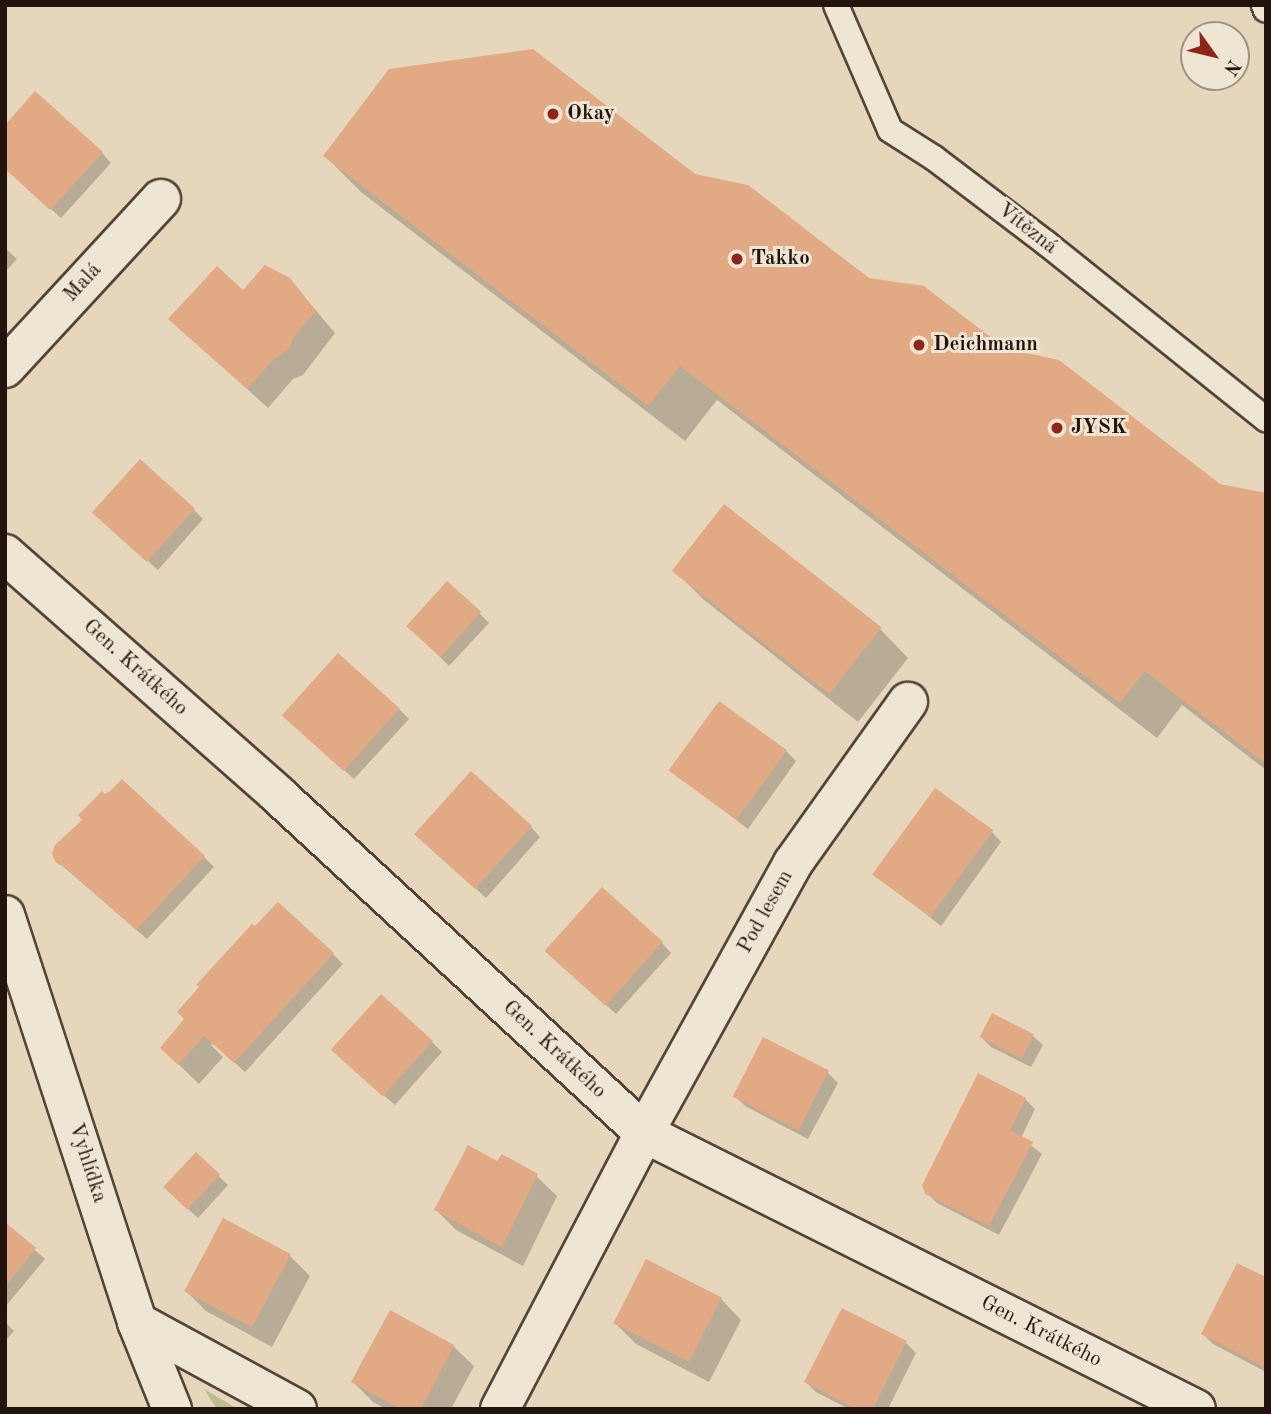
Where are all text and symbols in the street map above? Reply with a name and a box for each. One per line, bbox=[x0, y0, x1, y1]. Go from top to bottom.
north arrow bbox=[1180, 21, 1250, 91]
text: N bbox=[1219, 56, 1243, 78]
place label: Okay bbox=[567, 101, 615, 127]
marker: Okay bbox=[545, 106, 561, 122]
street label: Vítězná bbox=[992, 198, 1062, 260]
place label: Takko bbox=[751, 246, 810, 272]
marker: Takko bbox=[729, 251, 745, 267]
street label: Malá bbox=[59, 258, 107, 308]
place label: Deichmann bbox=[933, 332, 1038, 358]
marker: Deichmann bbox=[911, 337, 927, 353]
place label: JYSK bbox=[1071, 415, 1127, 441]
marker: JYSK bbox=[1049, 420, 1065, 436]
street label: Gen. Krátkého bbox=[77, 614, 193, 722]
street label: Pod lesem bbox=[733, 866, 799, 958]
street label: Gen. Krátkého bbox=[497, 996, 611, 1104]
street label: Vyhlídka bbox=[62, 1120, 112, 1206]
street label: Gen. Krátkého bbox=[976, 1291, 1106, 1373]

